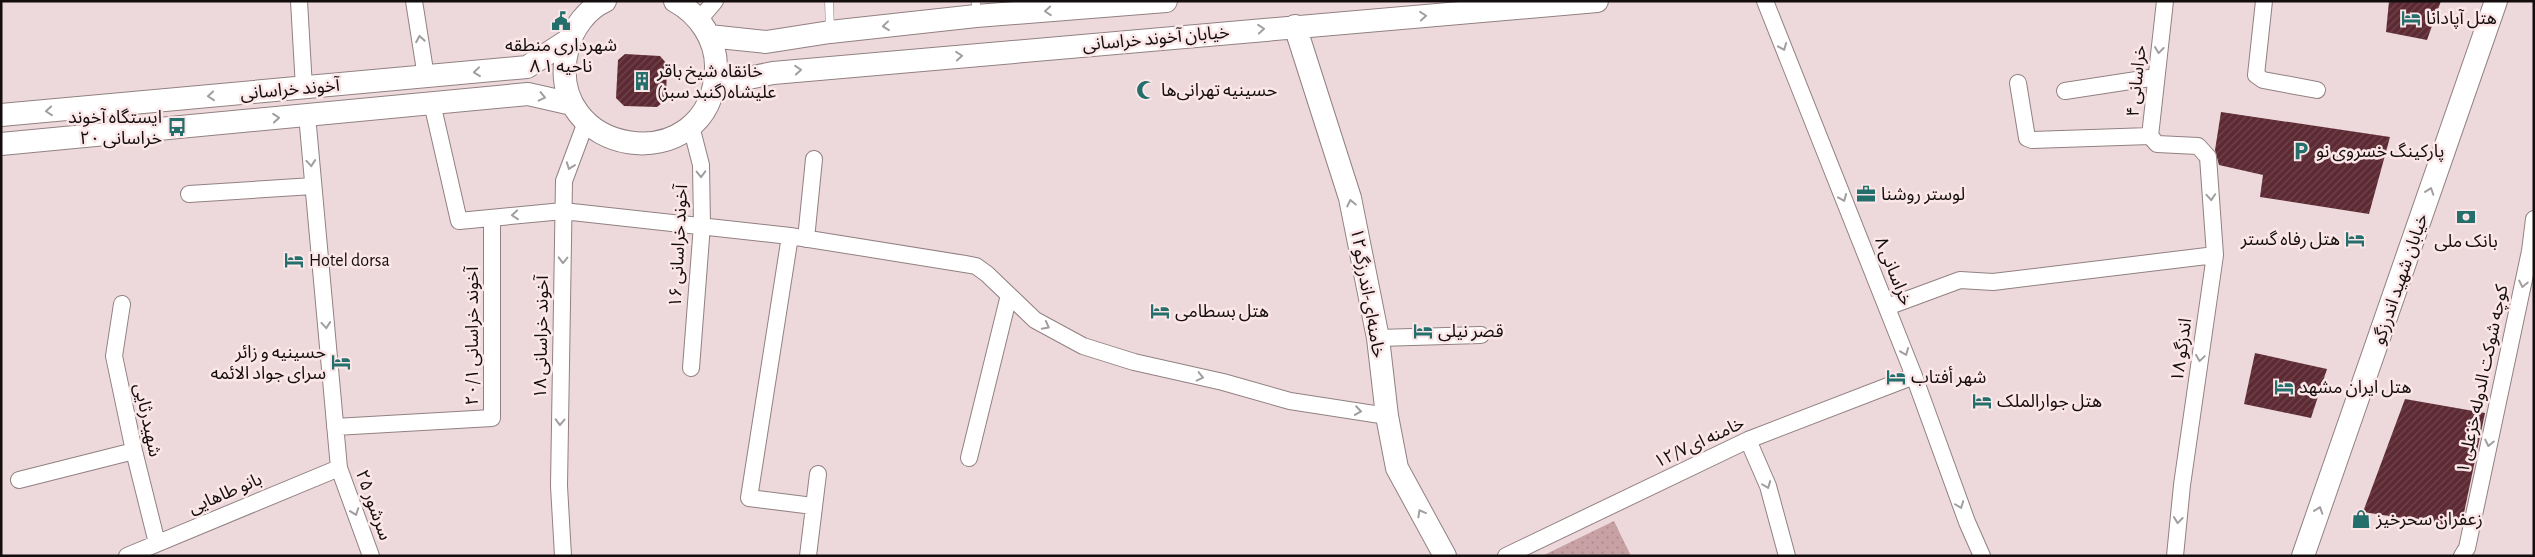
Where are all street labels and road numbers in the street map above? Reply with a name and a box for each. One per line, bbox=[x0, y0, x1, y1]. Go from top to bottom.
street label: خیابان آخوند خراسانی bbox=[1082, 22, 1231, 55]
street label: خراسانی ۴ bbox=[2124, 44, 2151, 118]
street label: آخوند خراسانی bbox=[240, 75, 341, 104]
street label: آخوند خراسانی ۱۶ bbox=[666, 183, 692, 308]
street label: خیابان شهید اندرزگو bbox=[2369, 211, 2433, 348]
street label: خامنه‌ای-اندرزگو۱۲ bbox=[1346, 227, 1388, 360]
street label: خراسانی ۸ bbox=[1870, 234, 1915, 309]
street label: آخوند خراسانی ۲۰/۱ bbox=[463, 266, 483, 405]
street label: آخوند خراسانی ۱۸ bbox=[531, 274, 553, 399]
street label: کوچه شوکت الدوله خزعلی ۱ bbox=[2454, 283, 2513, 475]
street label: اندزگو ۱۸ bbox=[2168, 317, 2196, 383]
street label: شهیدرثایی bbox=[129, 382, 164, 459]
street label: خامنه ای۱۲/۷ bbox=[1652, 414, 1748, 473]
street label: سرشور ۲۵ bbox=[351, 468, 394, 543]
street label: بانو طاهایی bbox=[186, 470, 265, 518]

